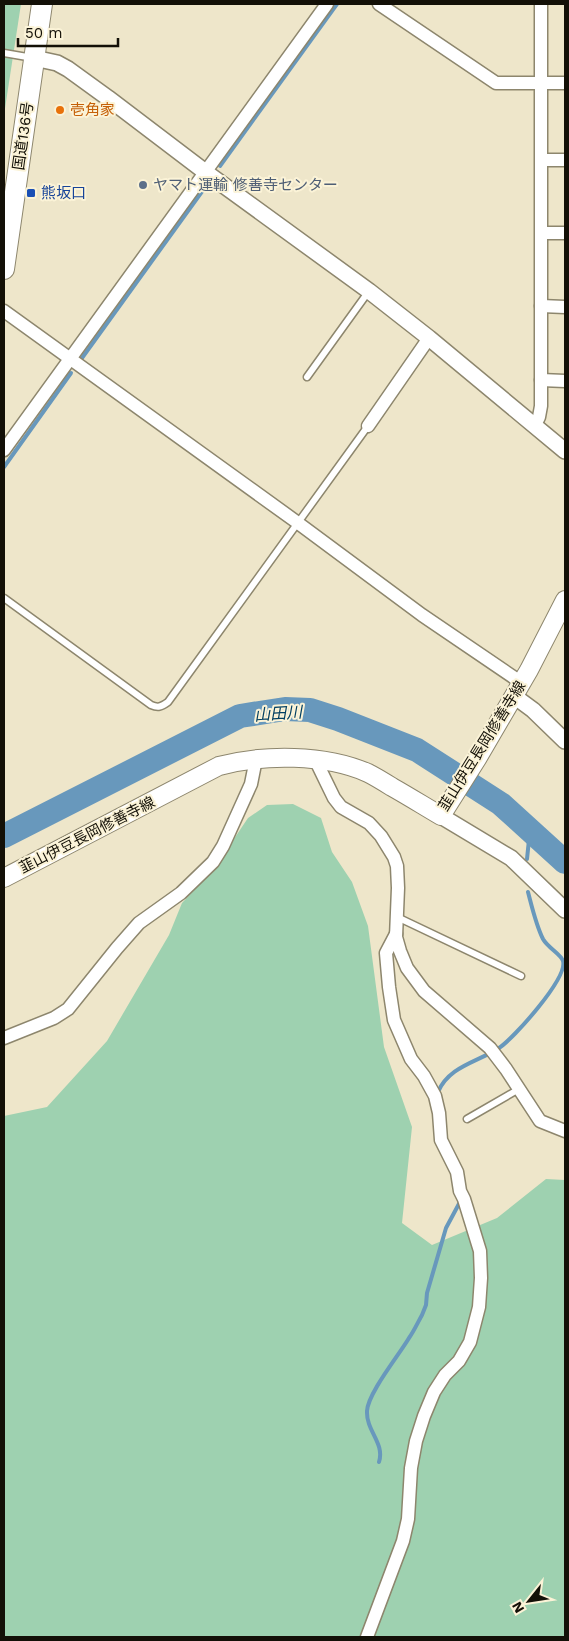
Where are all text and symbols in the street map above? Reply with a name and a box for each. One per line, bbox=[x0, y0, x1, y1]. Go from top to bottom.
scale bar bbox=[18, 15, 118, 47]
text: 50 m bbox=[25, 24, 62, 42]
street label: 国道136号 bbox=[9, 101, 37, 171]
place label: 壱角家 bbox=[70, 101, 115, 119]
marker: 壱角家 bbox=[54, 104, 66, 116]
place label: ヤマト運輸 修善寺センター bbox=[153, 176, 338, 194]
marker: ヤマト運輸 修善寺センター bbox=[137, 179, 149, 191]
place label: 熊坂口 bbox=[41, 184, 86, 202]
marker: 熊坂口 bbox=[25, 187, 37, 199]
street label: 韮山伊豆長岡修善寺線 bbox=[435, 678, 529, 814]
water label: 山田川 bbox=[253, 702, 305, 725]
street label: 韮山伊豆長岡修善寺線 bbox=[16, 793, 158, 877]
north arrow bbox=[504, 1576, 554, 1626]
text: N bbox=[508, 1599, 527, 1616]

